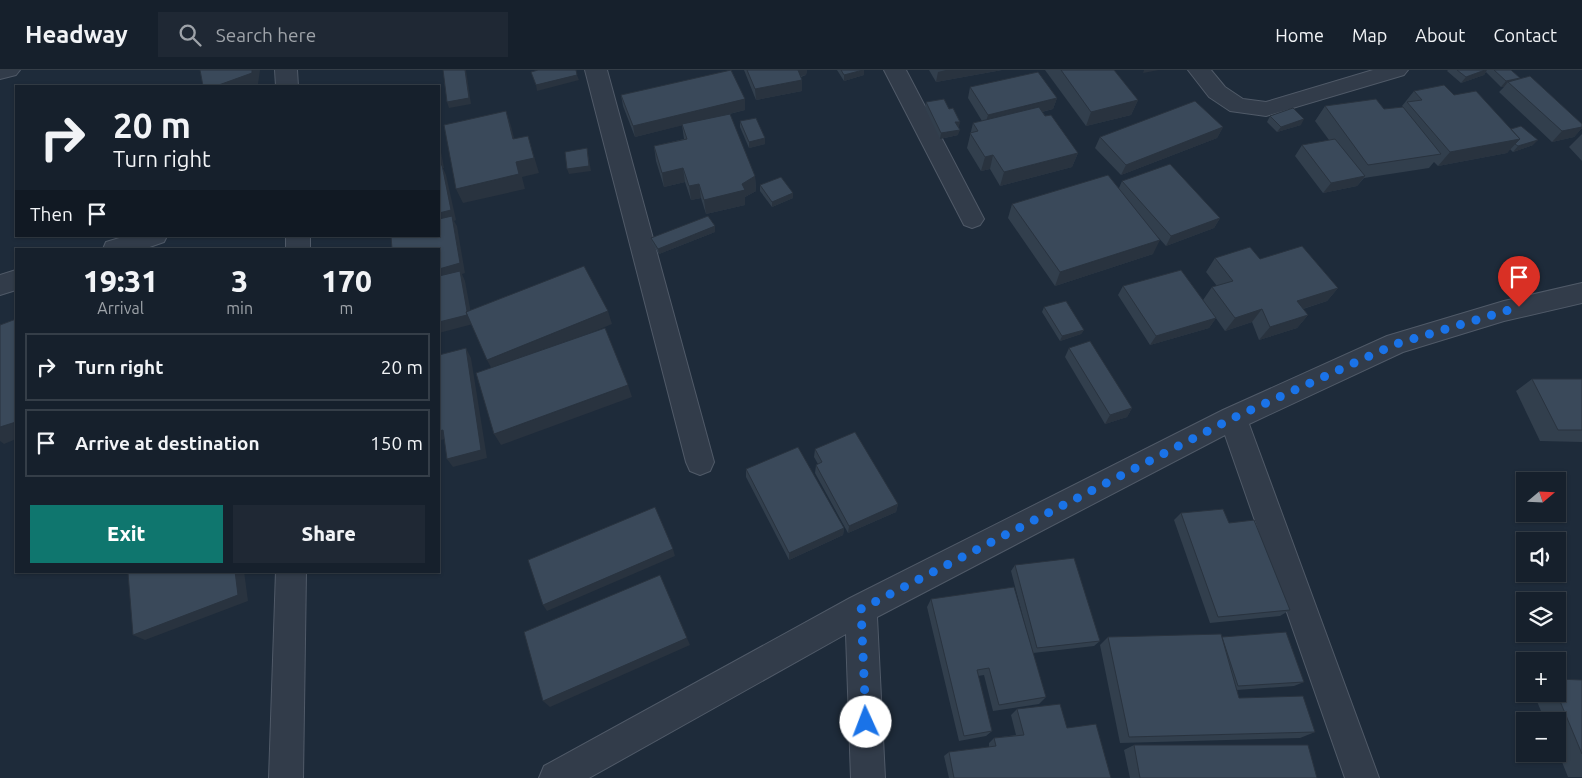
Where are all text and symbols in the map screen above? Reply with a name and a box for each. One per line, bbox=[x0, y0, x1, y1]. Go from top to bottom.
search box bbox=[158, 12, 508, 57]
text: Headway bbox=[25, 21, 128, 48]
icon: search bbox=[176, 21, 204, 49]
text: Search here bbox=[216, 24, 316, 46]
text: Home bbox=[1275, 25, 1324, 45]
text: Map bbox=[1352, 25, 1387, 45]
text: About bbox=[1415, 25, 1465, 45]
text: Contact bbox=[1493, 25, 1557, 45]
icon: right bbox=[30, 105, 95, 170]
text: 20 m bbox=[113, 105, 191, 145]
text: Turn right bbox=[113, 146, 211, 171]
icon: arrive bbox=[83, 200, 111, 228]
text: Then bbox=[30, 203, 73, 225]
pin bbox=[1498, 256, 1540, 307]
icon: arrive bbox=[1505, 263, 1533, 291]
text: 19:31 bbox=[83, 264, 158, 298]
text: 3 bbox=[231, 264, 248, 298]
text: 170 bbox=[321, 264, 372, 298]
text: Arrival bbox=[97, 299, 144, 317]
text: min bbox=[226, 299, 253, 317]
text: m bbox=[340, 299, 353, 317]
icon: right bbox=[32, 353, 60, 381]
text: Turn right bbox=[75, 356, 163, 378]
text: 20 m bbox=[381, 356, 423, 378]
icon: arrive bbox=[32, 429, 60, 457]
text: Arrive at destination bbox=[75, 432, 260, 454]
text: 150 m bbox=[370, 432, 423, 454]
north arrow bbox=[1516, 472, 1566, 522]
map controls bbox=[1516, 472, 1566, 762]
button: Exit bbox=[30, 505, 223, 563]
button: Share bbox=[233, 505, 425, 563]
button: sound bbox=[1516, 532, 1566, 582]
button: layers bbox=[1516, 592, 1566, 642]
button: + bbox=[1516, 652, 1566, 702]
position arrow bbox=[839, 695, 891, 747]
button: − bbox=[1516, 712, 1566, 762]

